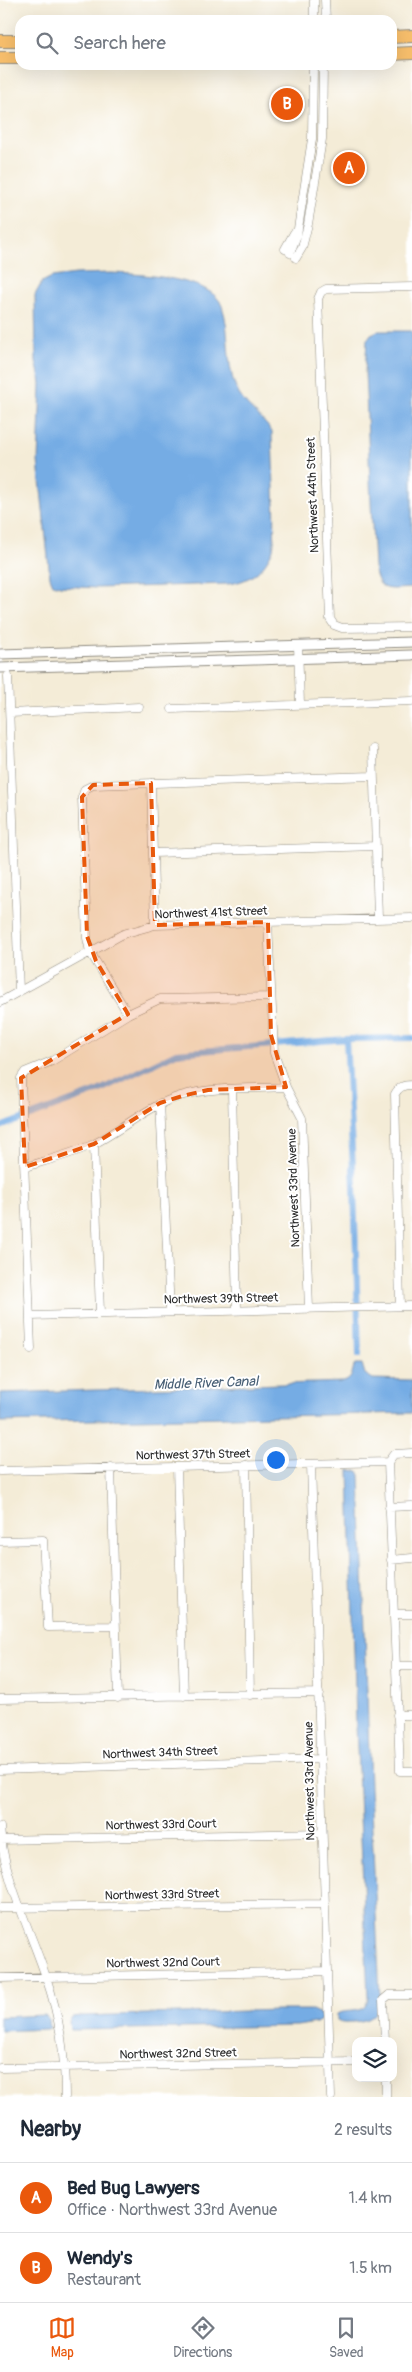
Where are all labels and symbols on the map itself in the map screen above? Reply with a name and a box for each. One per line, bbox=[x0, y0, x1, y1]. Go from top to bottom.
pin: B bbox=[271, 85, 303, 123]
pin: A bbox=[333, 149, 365, 187]
street label: Northwest 44th Street bbox=[303, 437, 323, 553]
street label: Northwest 41st Street bbox=[154, 904, 268, 922]
street label: Northwest 33rd Avenue bbox=[284, 1128, 304, 1248]
street label: Northwest 39th Street bbox=[164, 1290, 279, 1307]
water label: Middle River Canal bbox=[154, 1373, 260, 1393]
street label: Northwest 37th Street bbox=[135, 1446, 251, 1464]
your location bbox=[263, 1447, 289, 1473]
street label: Northwest 33rd Avenue bbox=[301, 1721, 319, 1841]
street label: Northwest 34th Street bbox=[102, 1743, 218, 1763]
street label: Northwest 33rd Court bbox=[105, 1817, 217, 1833]
street label: Northwest 33rd Street bbox=[105, 1886, 220, 1903]
street label: Northwest 32nd Court bbox=[106, 1955, 220, 1971]
street label: Northwest 32nd Street bbox=[119, 2045, 237, 2063]

